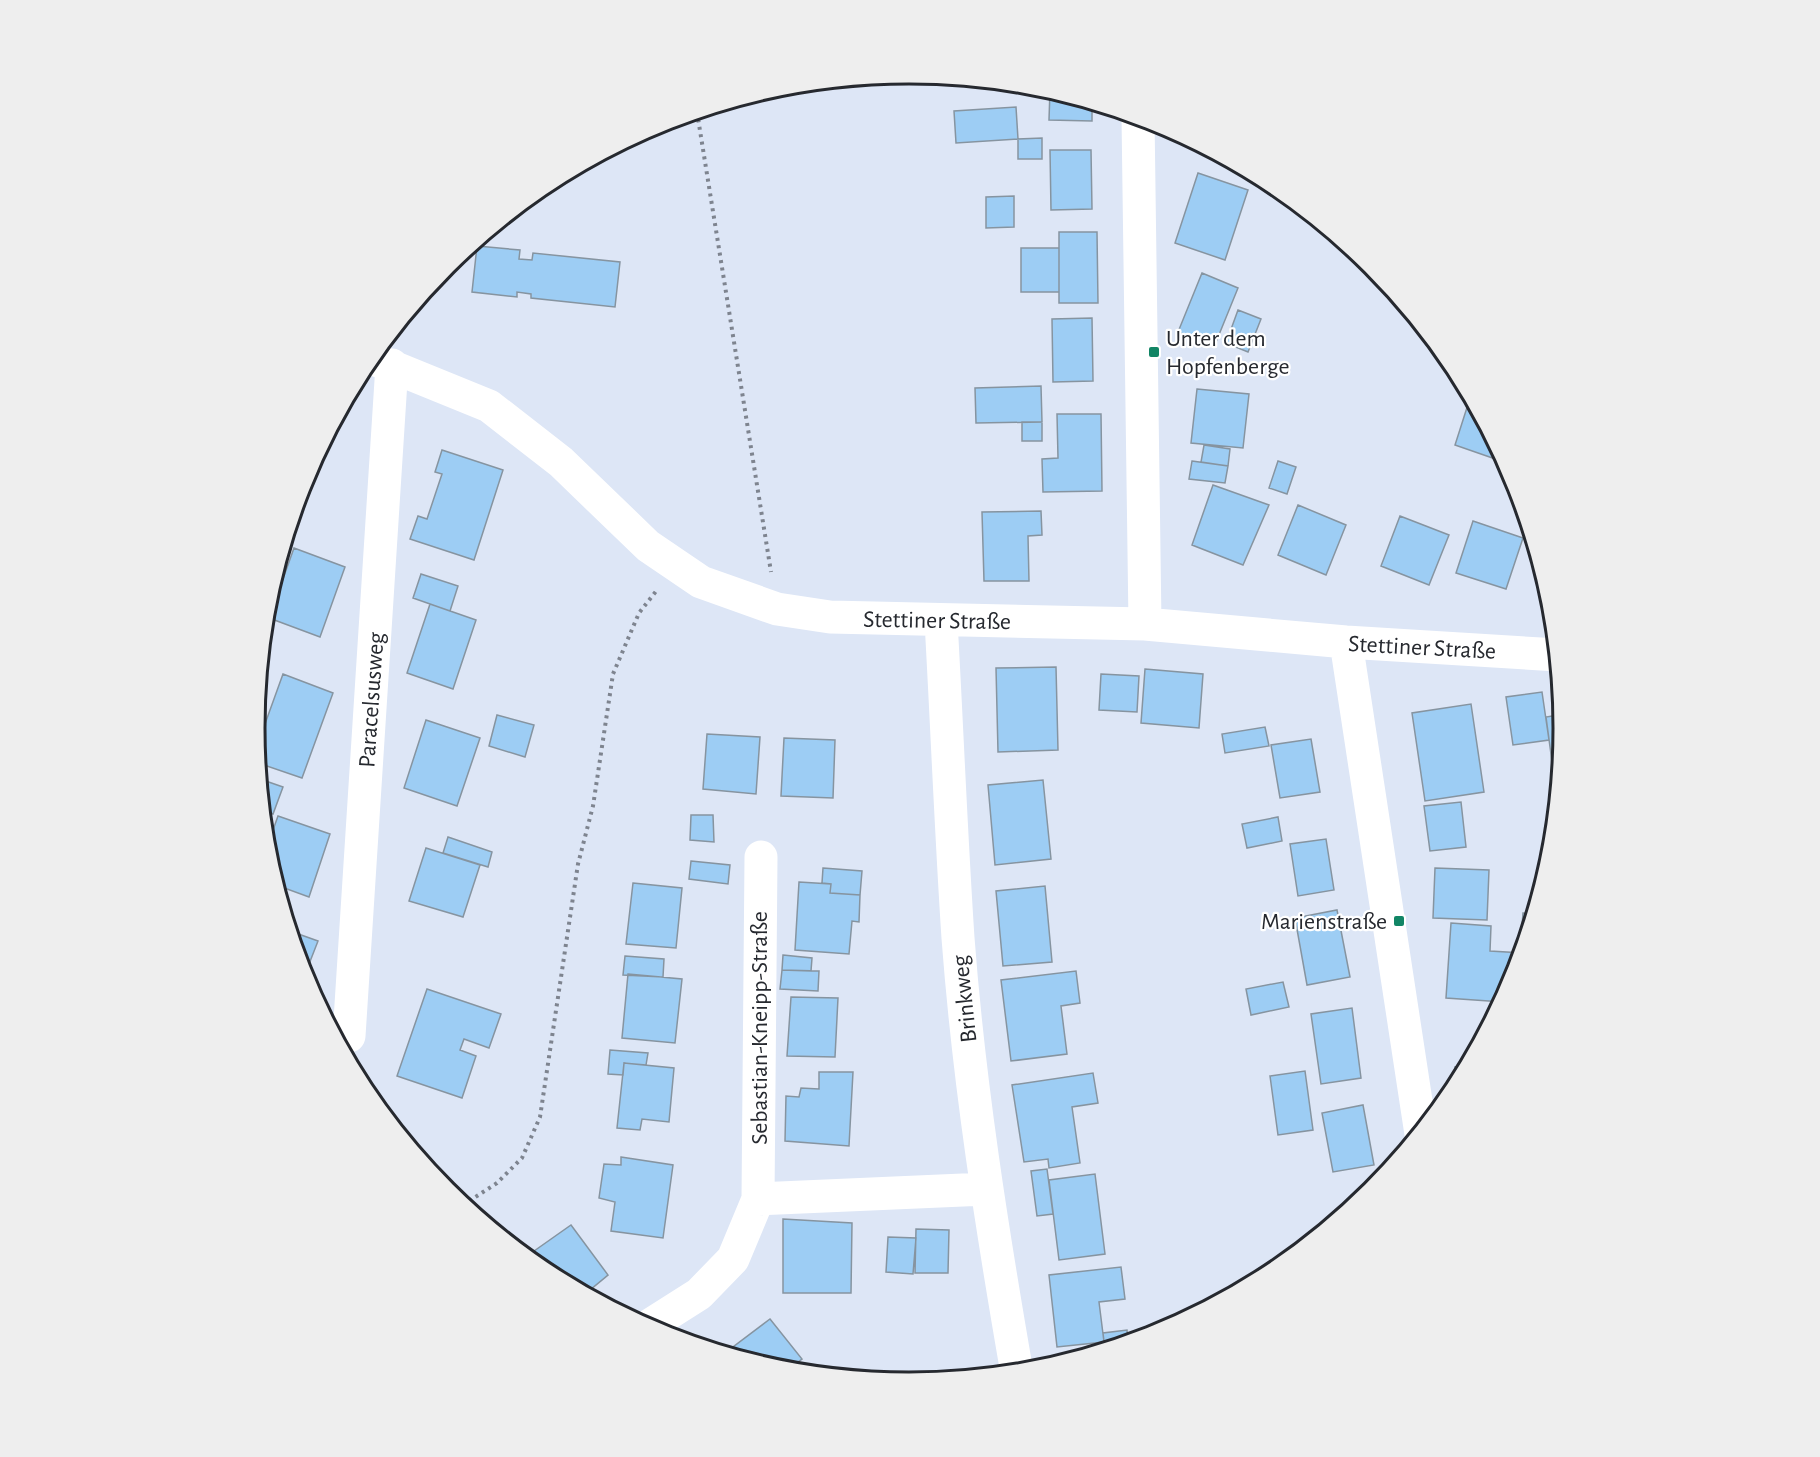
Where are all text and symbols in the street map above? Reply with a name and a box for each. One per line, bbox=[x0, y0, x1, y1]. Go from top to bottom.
place label: Unter dem Hopfenberge bbox=[1166, 327, 1290, 379]
marker: Unter dem Hopfenberge bbox=[1147, 345, 1161, 359]
street label: Stettiner Straße bbox=[863, 608, 1011, 634]
street label: Paracelsusweg bbox=[355, 631, 389, 769]
street label: Stettiner Straße bbox=[1347, 632, 1496, 664]
place label: Marienstraße bbox=[1261, 910, 1387, 934]
street label: Sebastian-Kneipp-Straße bbox=[748, 911, 772, 1145]
marker: Marienstraße bbox=[1392, 914, 1406, 928]
street label: Brinkweg bbox=[948, 954, 982, 1044]

